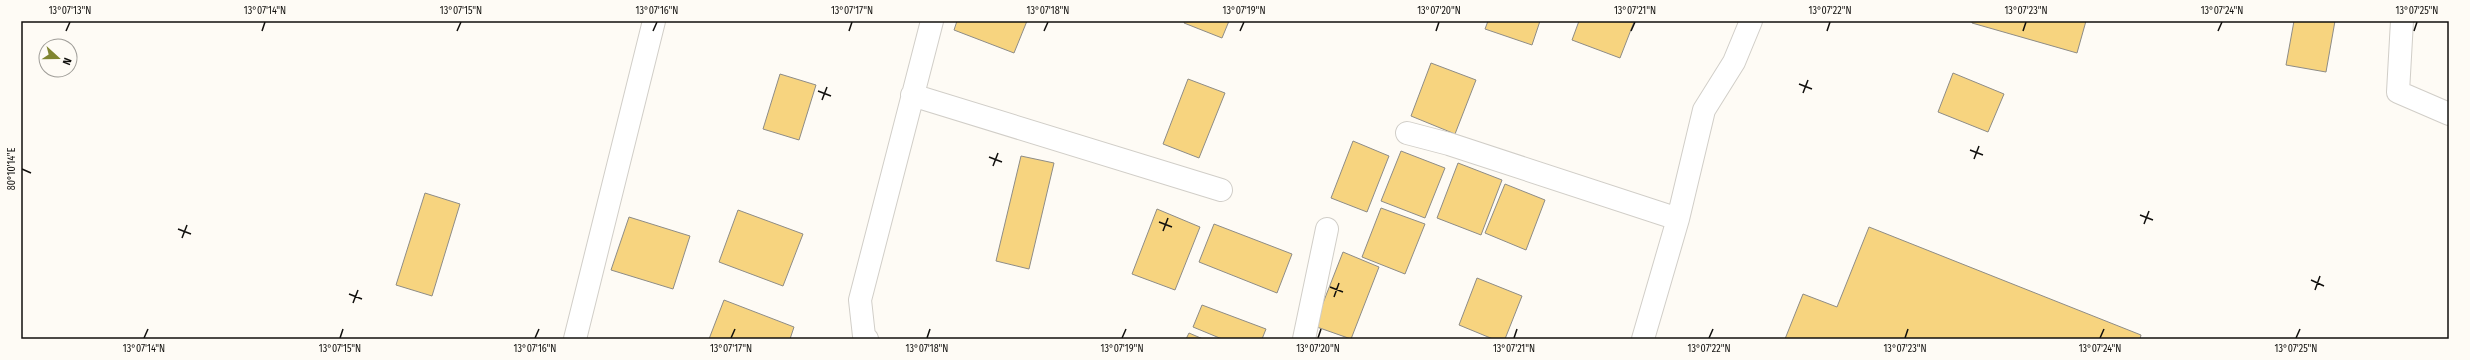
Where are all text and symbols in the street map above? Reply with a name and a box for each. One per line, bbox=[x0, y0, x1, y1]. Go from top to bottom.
text: 13°07'13"N bbox=[49, 5, 91, 17]
text: 13°07'14"N bbox=[244, 5, 286, 17]
text: 13°07'15"N bbox=[440, 5, 482, 17]
text: 13°07'16"N bbox=[636, 5, 678, 17]
text: 13°07'17"N bbox=[831, 5, 873, 17]
text: 13°07'18"N bbox=[1027, 5, 1069, 17]
text: 13°07'19"N bbox=[1223, 5, 1265, 17]
text: 13°07'20"N bbox=[1417, 5, 1461, 17]
text: 13°07'21"N bbox=[1614, 5, 1656, 17]
text: 13°07'22"N bbox=[1809, 5, 1851, 17]
text: 13°07'23"N bbox=[2004, 5, 2048, 17]
text: 13°07'24"N bbox=[2201, 5, 2243, 17]
text: 13°07'25"N bbox=[2396, 5, 2438, 17]
north arrow bbox=[38, 38, 78, 78]
text: N bbox=[60, 56, 74, 67]
text: 80°10'14"E bbox=[6, 147, 18, 190]
text: 13°07'14"N bbox=[123, 343, 165, 355]
text: 13°07'15"N bbox=[319, 343, 361, 355]
text: 13°07'16"N bbox=[514, 343, 556, 355]
text: 13°07'17"N bbox=[710, 343, 752, 355]
text: 13°07'18"N bbox=[906, 343, 948, 355]
text: 13°07'19"N bbox=[1101, 343, 1143, 355]
text: 13°07'20"N bbox=[1296, 343, 1340, 355]
text: 13°07'21"N bbox=[1493, 343, 1535, 355]
text: 13°07'22"N bbox=[1688, 343, 1730, 355]
text: 13°07'23"N bbox=[1883, 343, 1927, 355]
text: 13°07'24"N bbox=[2079, 343, 2121, 355]
text: 13°07'25"N bbox=[2275, 343, 2317, 355]

